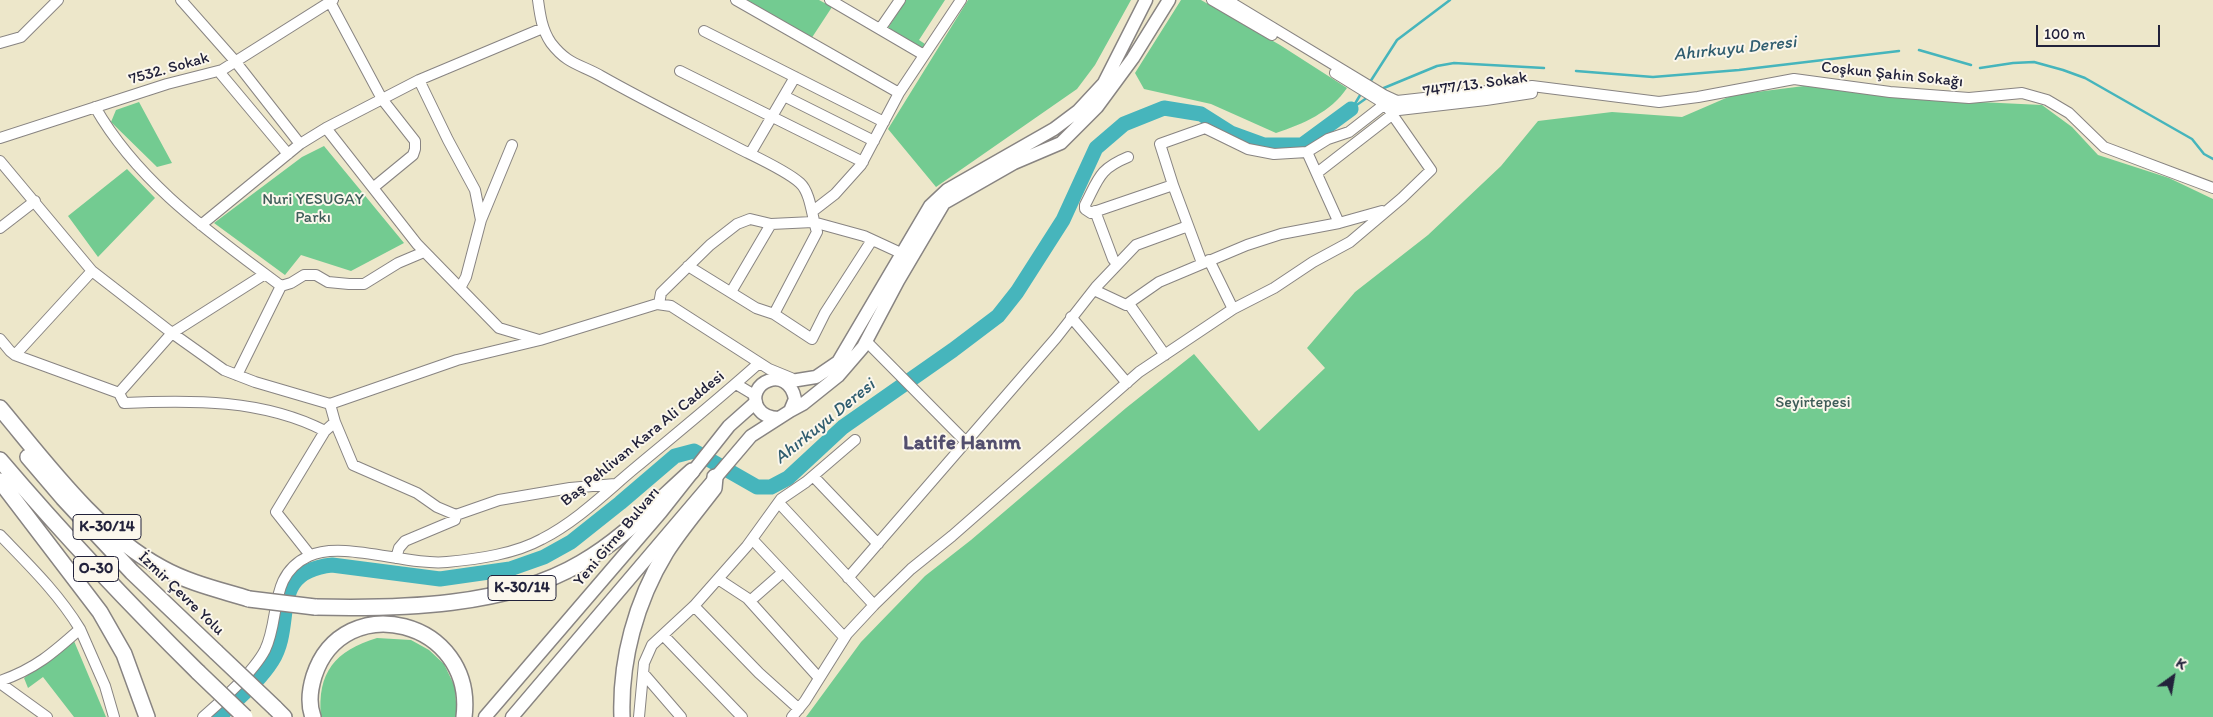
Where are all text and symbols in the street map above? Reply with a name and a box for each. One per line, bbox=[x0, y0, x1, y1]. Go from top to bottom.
scale bar bbox=[2038, 15, 2162, 47]
text: 100 m bbox=[2044, 25, 2085, 43]
water label: Ahırkuyu Deresi bbox=[1673, 32, 1797, 66]
street label: 7532. Sokak bbox=[127, 48, 211, 90]
street label: Coşkun Şahin Sokağı bbox=[1820, 58, 1964, 92]
street label: 7477/13. Sokak bbox=[1422, 68, 1528, 102]
park label: Nuri YESUGAY Parkı bbox=[262, 190, 364, 228]
street label: Baş Pehlivan Kara Ali Caddesi bbox=[557, 367, 729, 511]
water label: Ahırkuyu Deresi bbox=[770, 375, 880, 469]
park label: Seyirtepesi bbox=[1775, 393, 1851, 413]
district label: Latife Hanım bbox=[903, 431, 1021, 457]
street label: Yeni Girne Bulvarı bbox=[570, 483, 664, 591]
road number: K-30/14 bbox=[73, 514, 141, 540]
street label: İzmir Çevre Yolu bbox=[134, 548, 228, 640]
road number: O-30 bbox=[74, 556, 118, 582]
road number: K-30/14 bbox=[488, 576, 556, 600]
north arrow bbox=[2148, 652, 2198, 702]
text: K bbox=[2173, 654, 2190, 673]

